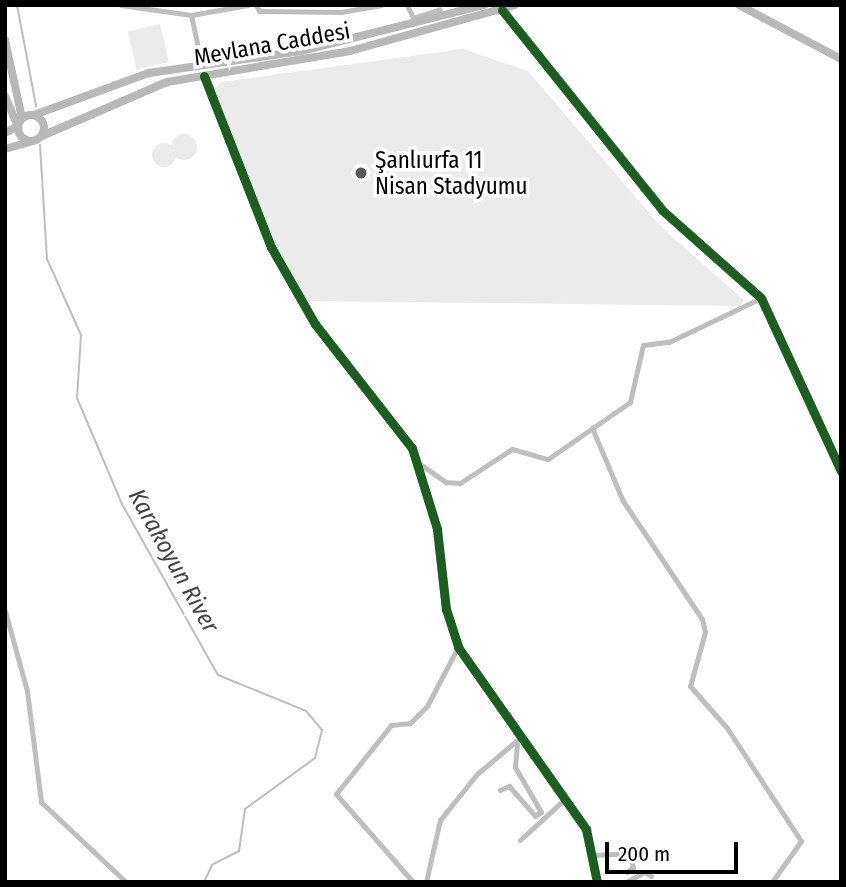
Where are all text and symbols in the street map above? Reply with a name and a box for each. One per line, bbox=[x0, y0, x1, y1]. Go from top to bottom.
street label: Mevlana Caddesi bbox=[192, 17, 352, 71]
place label: Şanlıurfa 11 Nisan Stadyumu bbox=[375, 146, 528, 200]
marker: Şanlıurfa 11 Nisan Stadyumu bbox=[353, 165, 369, 181]
water label: Karakoyun River bbox=[122, 484, 224, 638]
scale bar bbox=[608, 828, 741, 872]
text: 200 m bbox=[618, 841, 670, 867]

